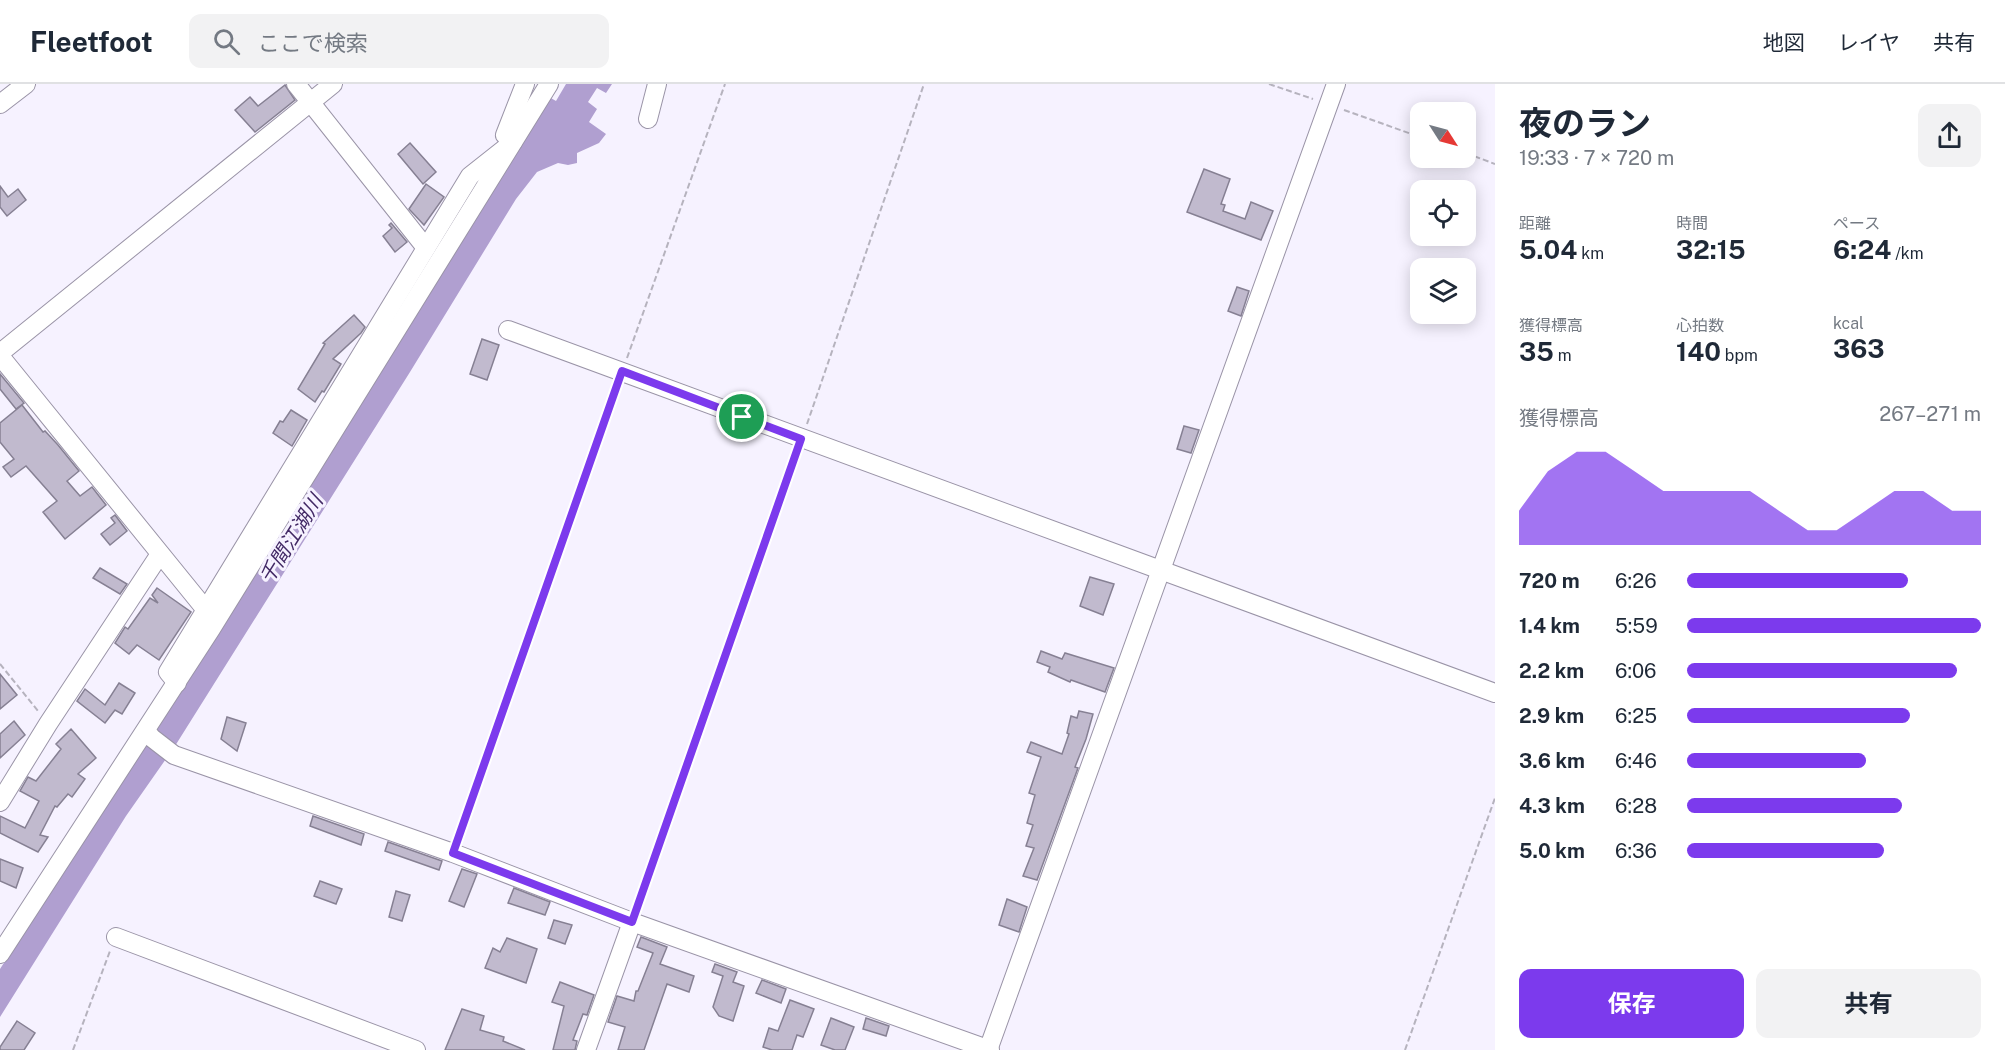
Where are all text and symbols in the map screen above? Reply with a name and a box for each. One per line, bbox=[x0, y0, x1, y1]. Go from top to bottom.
search box bbox=[189, 14, 609, 68]
text: Fleetfoot bbox=[30, 25, 153, 58]
icon: search bbox=[210, 25, 243, 58]
text: ここで検索 bbox=[258, 30, 368, 56]
text: 地図 bbox=[1763, 30, 1805, 55]
text: レイヤ bbox=[1838, 30, 1900, 55]
text: 共有 bbox=[1933, 30, 1975, 55]
north arrow bbox=[1410, 102, 1476, 168]
map controls bbox=[1410, 102, 1476, 324]
text: 夜のラン bbox=[1519, 104, 1651, 142]
button: share bbox=[1918, 104, 1981, 167]
text: 19:33 · 7 × 720 m bbox=[1519, 146, 1674, 170]
button: locate bbox=[1410, 180, 1476, 246]
text: 距離 bbox=[1519, 214, 1551, 233]
text: 時間 bbox=[1676, 214, 1708, 233]
text: ペース bbox=[1833, 214, 1880, 233]
text: 5.04 bbox=[1519, 234, 1577, 265]
text: 32:15 bbox=[1676, 234, 1746, 265]
text: 6:24 bbox=[1833, 234, 1891, 265]
text: km bbox=[1577, 244, 1604, 263]
text: /km bbox=[1891, 244, 1924, 263]
button: layers bbox=[1410, 258, 1476, 324]
text: kcal bbox=[1833, 314, 1864, 333]
text: 獲得標高 bbox=[1519, 316, 1583, 335]
text: 心拍数 bbox=[1676, 316, 1724, 335]
text: 363 bbox=[1833, 333, 1885, 364]
text: 35 bbox=[1519, 336, 1554, 367]
text: 140 bbox=[1676, 336, 1721, 367]
text: m bbox=[1554, 346, 1572, 365]
text: bpm bbox=[1721, 346, 1758, 365]
pin bbox=[716, 391, 767, 442]
icon: arrive bbox=[725, 400, 758, 433]
text: 267–271 m bbox=[1879, 402, 1981, 426]
text: 獲得標高 bbox=[1519, 406, 1599, 430]
water label: 千間江湖川 bbox=[254, 489, 329, 588]
text: 720 m bbox=[1519, 569, 1580, 593]
text: 6:26 bbox=[1615, 569, 1657, 593]
text: 1.4 km bbox=[1519, 614, 1580, 638]
text: 5:59 bbox=[1615, 614, 1658, 638]
text: 2.2 km bbox=[1519, 659, 1584, 683]
text: 6:06 bbox=[1615, 659, 1657, 683]
text: 2.9 km bbox=[1519, 704, 1584, 728]
text: 6:25 bbox=[1615, 704, 1657, 728]
text: 3.6 km bbox=[1519, 749, 1585, 773]
text: 6:46 bbox=[1615, 749, 1657, 773]
text: 4.3 km bbox=[1519, 794, 1585, 818]
text: 6:28 bbox=[1615, 794, 1657, 818]
text: 5.0 km bbox=[1519, 839, 1585, 863]
text: 6:36 bbox=[1615, 839, 1657, 863]
button: 保存 bbox=[1519, 969, 1744, 1038]
button: 共有 bbox=[1756, 969, 1981, 1038]

